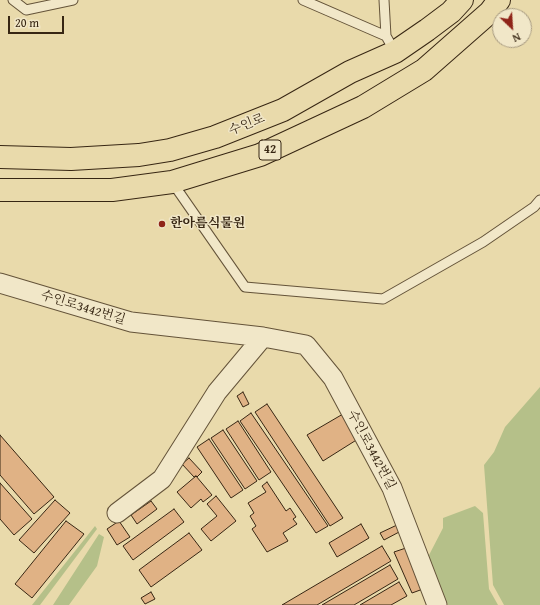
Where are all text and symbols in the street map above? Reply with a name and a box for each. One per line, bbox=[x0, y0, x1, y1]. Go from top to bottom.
scale bar bbox=[10, 8, 66, 34]
north arrow bbox=[492, 8, 532, 48]
text: 20 m bbox=[15, 14, 39, 31]
text: N bbox=[510, 29, 523, 47]
street label: 수인로 bbox=[227, 111, 267, 139]
road number: 42 bbox=[259, 140, 281, 160]
place label: 한아름식물원 bbox=[170, 216, 245, 232]
marker: 한아름식물원 bbox=[157, 219, 167, 229]
street label: 수인로3442번길 bbox=[39, 288, 127, 328]
street label: 수인로3442번길 bbox=[343, 408, 399, 492]

